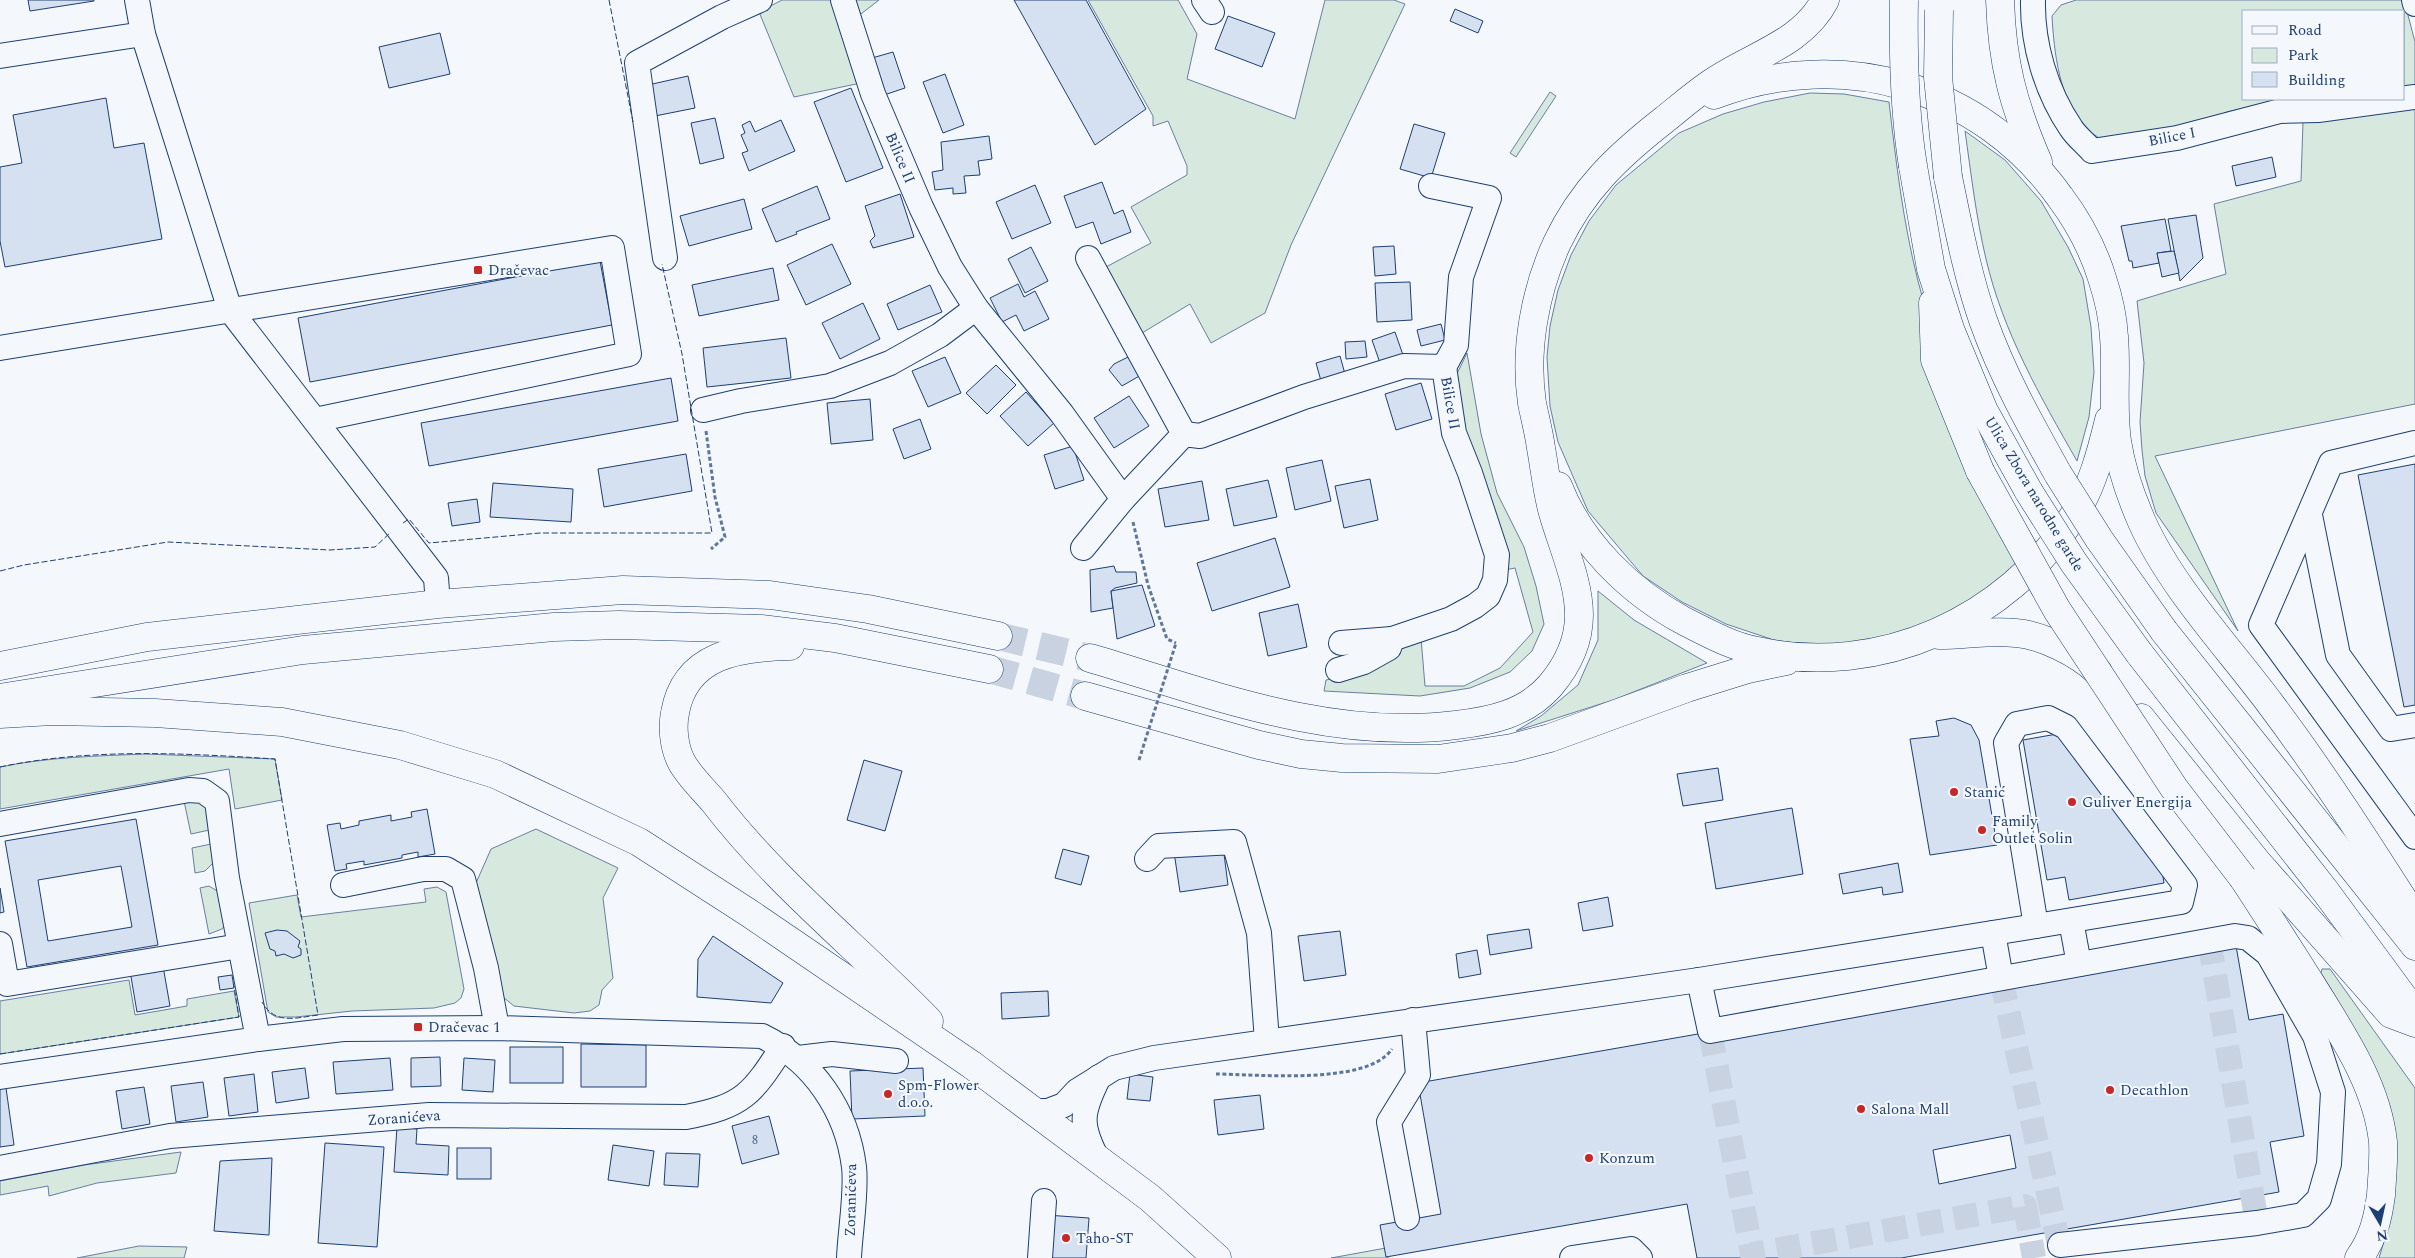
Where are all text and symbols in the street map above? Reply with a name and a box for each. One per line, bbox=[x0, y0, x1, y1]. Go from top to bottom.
legend bbox=[2242, 10, 2405, 100]
text: Road bbox=[2288, 19, 2322, 42]
text: Park bbox=[2288, 44, 2319, 67]
text: Building bbox=[2288, 69, 2345, 92]
street label: Bilice I bbox=[2146, 121, 2198, 153]
street label: Bilice II bbox=[879, 129, 921, 187]
place label: Dračevac bbox=[488, 259, 549, 282]
marker: Dračevac bbox=[472, 264, 484, 276]
street label: Bilice II bbox=[1434, 375, 1466, 431]
street label: Ulica Zbora narodne garde bbox=[1978, 412, 2090, 576]
place label: Stanić bbox=[1964, 781, 2005, 804]
marker: Stanić bbox=[1948, 786, 1960, 798]
place label: Guliver Energija bbox=[2082, 791, 2193, 814]
marker: Guliver Energija bbox=[2066, 796, 2078, 808]
place label: Family Outlet Solin bbox=[1992, 810, 2073, 850]
marker: Family Outlet Solin bbox=[1976, 824, 1988, 836]
place label: Dračevac 1 bbox=[428, 1016, 500, 1039]
marker: Dračevac 1 bbox=[412, 1021, 424, 1033]
place label: Spm-Flower d.o.o. bbox=[898, 1074, 979, 1114]
place label: Decathlon bbox=[2120, 1079, 2189, 1102]
marker: Decathlon bbox=[2104, 1084, 2116, 1096]
marker: Spm-Flower d.o.o. bbox=[882, 1088, 894, 1100]
place label: Salona Mall bbox=[1871, 1098, 1949, 1121]
marker: Salona Mall bbox=[1855, 1103, 1867, 1115]
street label: Zoranićeva bbox=[367, 1104, 442, 1132]
house number: 8 bbox=[752, 1131, 758, 1150]
place label: Konzum bbox=[1599, 1147, 1655, 1170]
marker: Konzum bbox=[1583, 1152, 1595, 1164]
street label: Zoranićeva bbox=[839, 1163, 863, 1237]
north arrow bbox=[2355, 1198, 2405, 1248]
text: N bbox=[2375, 1224, 2389, 1247]
place label: Taho-ST bbox=[1076, 1227, 1133, 1250]
marker: Taho-ST bbox=[1060, 1232, 1072, 1244]

